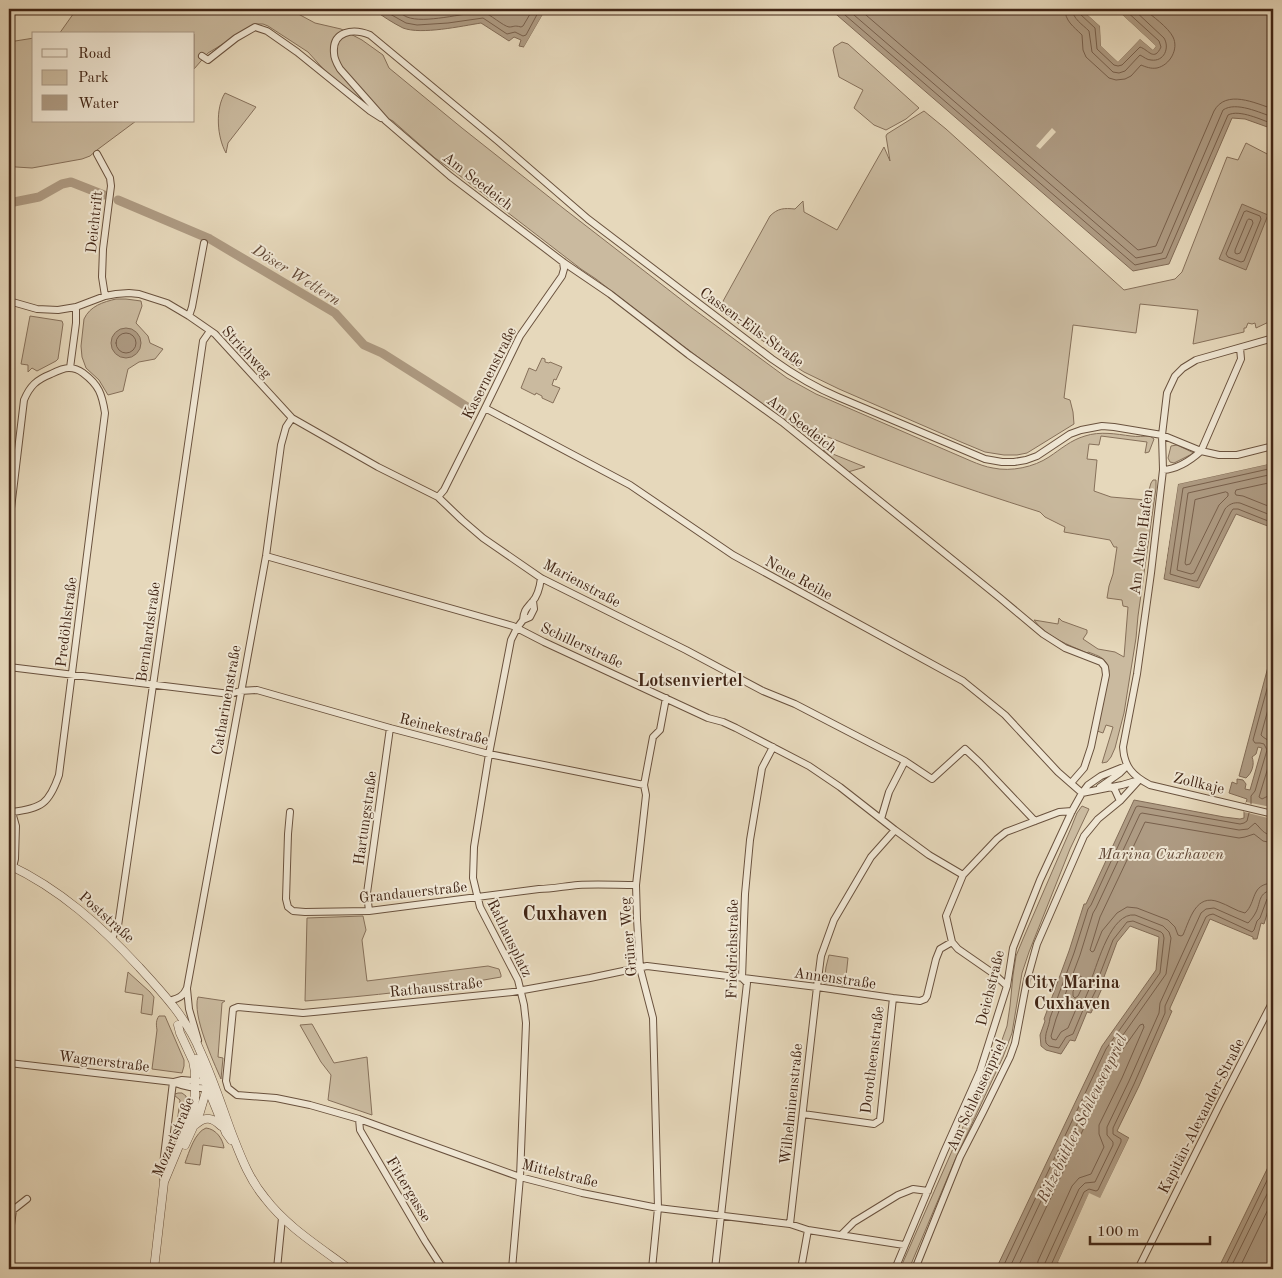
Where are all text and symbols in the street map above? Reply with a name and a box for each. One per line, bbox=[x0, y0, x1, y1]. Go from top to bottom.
legend bbox=[32, 32, 195, 122]
text: Road bbox=[78, 47, 112, 62]
text: Park bbox=[78, 71, 109, 86]
text: Water bbox=[78, 97, 119, 112]
street label: Am Seedeich bbox=[439, 150, 515, 214]
street label: Deichtrift bbox=[85, 190, 106, 254]
water label: Döser Wettern bbox=[248, 242, 343, 309]
street label: Cassen-Eils-Straße bbox=[696, 286, 806, 371]
street label: Strichweg bbox=[218, 324, 274, 382]
street label: Kasernenstraße bbox=[461, 325, 520, 422]
street label: Am Seedeich bbox=[763, 393, 839, 457]
street label: Am Alten Hafen bbox=[1129, 488, 1156, 596]
street label: Neue Reihe bbox=[762, 555, 834, 604]
street label: Marienstraße bbox=[540, 558, 623, 611]
street label: Predöhlstraße bbox=[55, 576, 80, 668]
street label: Bernhardstraße bbox=[135, 581, 164, 683]
street label: Schillerstraße bbox=[538, 621, 625, 672]
street label: Catharinenstraße bbox=[210, 644, 245, 757]
district label: Lotsenviertel bbox=[637, 672, 743, 690]
street label: Reinekestraße bbox=[397, 712, 490, 749]
street label: Hartungstraße bbox=[352, 770, 381, 866]
street label: Zollkaje bbox=[1172, 771, 1226, 798]
water label: Marina Cuxhaven bbox=[1097, 847, 1224, 863]
street label: Grandauerstraße bbox=[358, 880, 468, 907]
street label: Poststraße bbox=[75, 890, 137, 947]
street label: Grüner Weg bbox=[619, 896, 640, 977]
street label: Rathausplatz bbox=[483, 897, 534, 980]
street label: Friedrichstraße bbox=[725, 899, 742, 999]
district label: Cuxhaven bbox=[522, 905, 608, 925]
street label: Deichstraße bbox=[975, 949, 1008, 1028]
street label: Annenstraße bbox=[793, 966, 877, 993]
district label: City Marina Cuxhaven bbox=[1024, 974, 1120, 1013]
street label: Rathausstraße bbox=[389, 976, 484, 1001]
street label: Dorotheenstraße bbox=[859, 1006, 888, 1115]
water label: Ritzebüttler Schleusenpriel bbox=[1035, 1032, 1131, 1206]
street label: Kapitän-Alexander-Straße bbox=[1157, 1037, 1248, 1197]
street label: Am Schleusenpriel bbox=[945, 1038, 1010, 1154]
street label: Wilhelminenstraße bbox=[779, 1043, 806, 1165]
street label: Wagnerstraße bbox=[57, 1049, 150, 1076]
street label: Mozartstraße bbox=[151, 1095, 198, 1180]
street label: Fittergasse bbox=[382, 1155, 433, 1225]
street label: Mittelstraße bbox=[520, 1158, 599, 1191]
scale bar bbox=[1090, 1213, 1210, 1245]
text: 100 m bbox=[1097, 1225, 1139, 1240]

